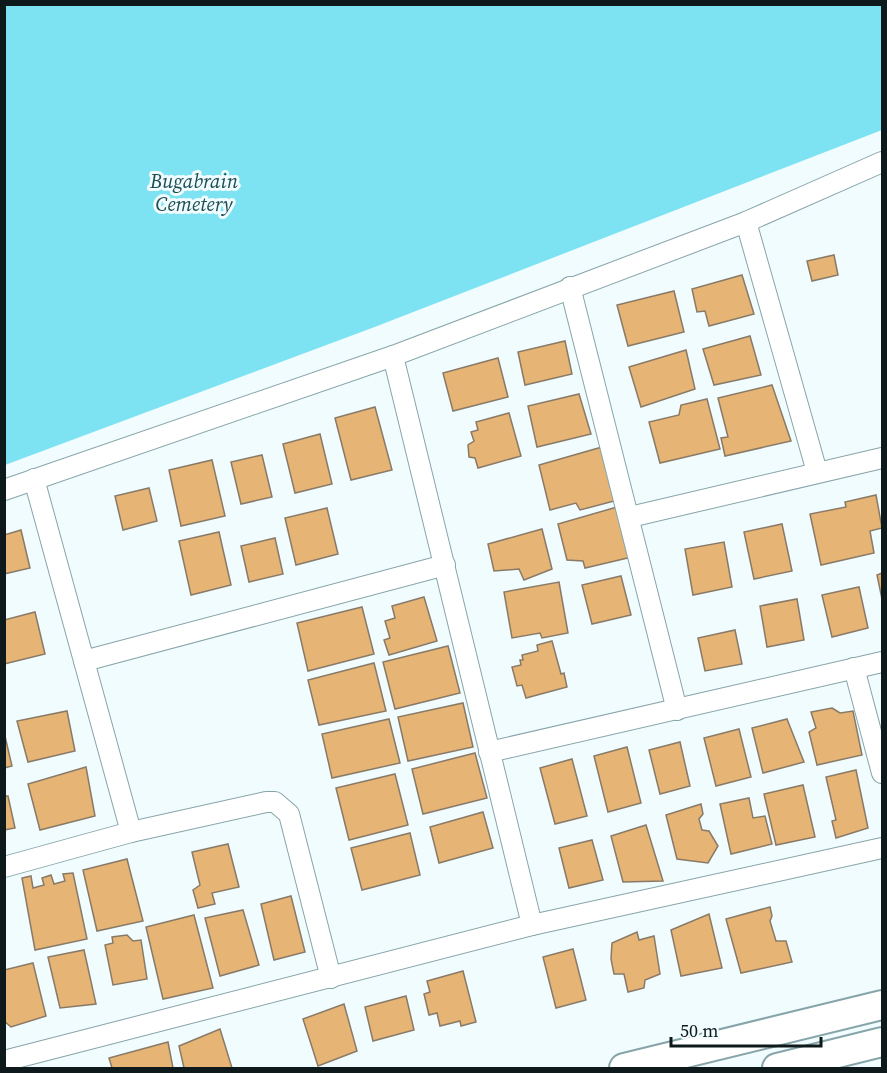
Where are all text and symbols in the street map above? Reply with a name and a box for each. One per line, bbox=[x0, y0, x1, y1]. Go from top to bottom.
park label: Bugabrain Cemetery bbox=[149, 167, 239, 218]
scale bar bbox=[671, 1010, 821, 1048]
text: 50 m bbox=[680, 1018, 718, 1043]

